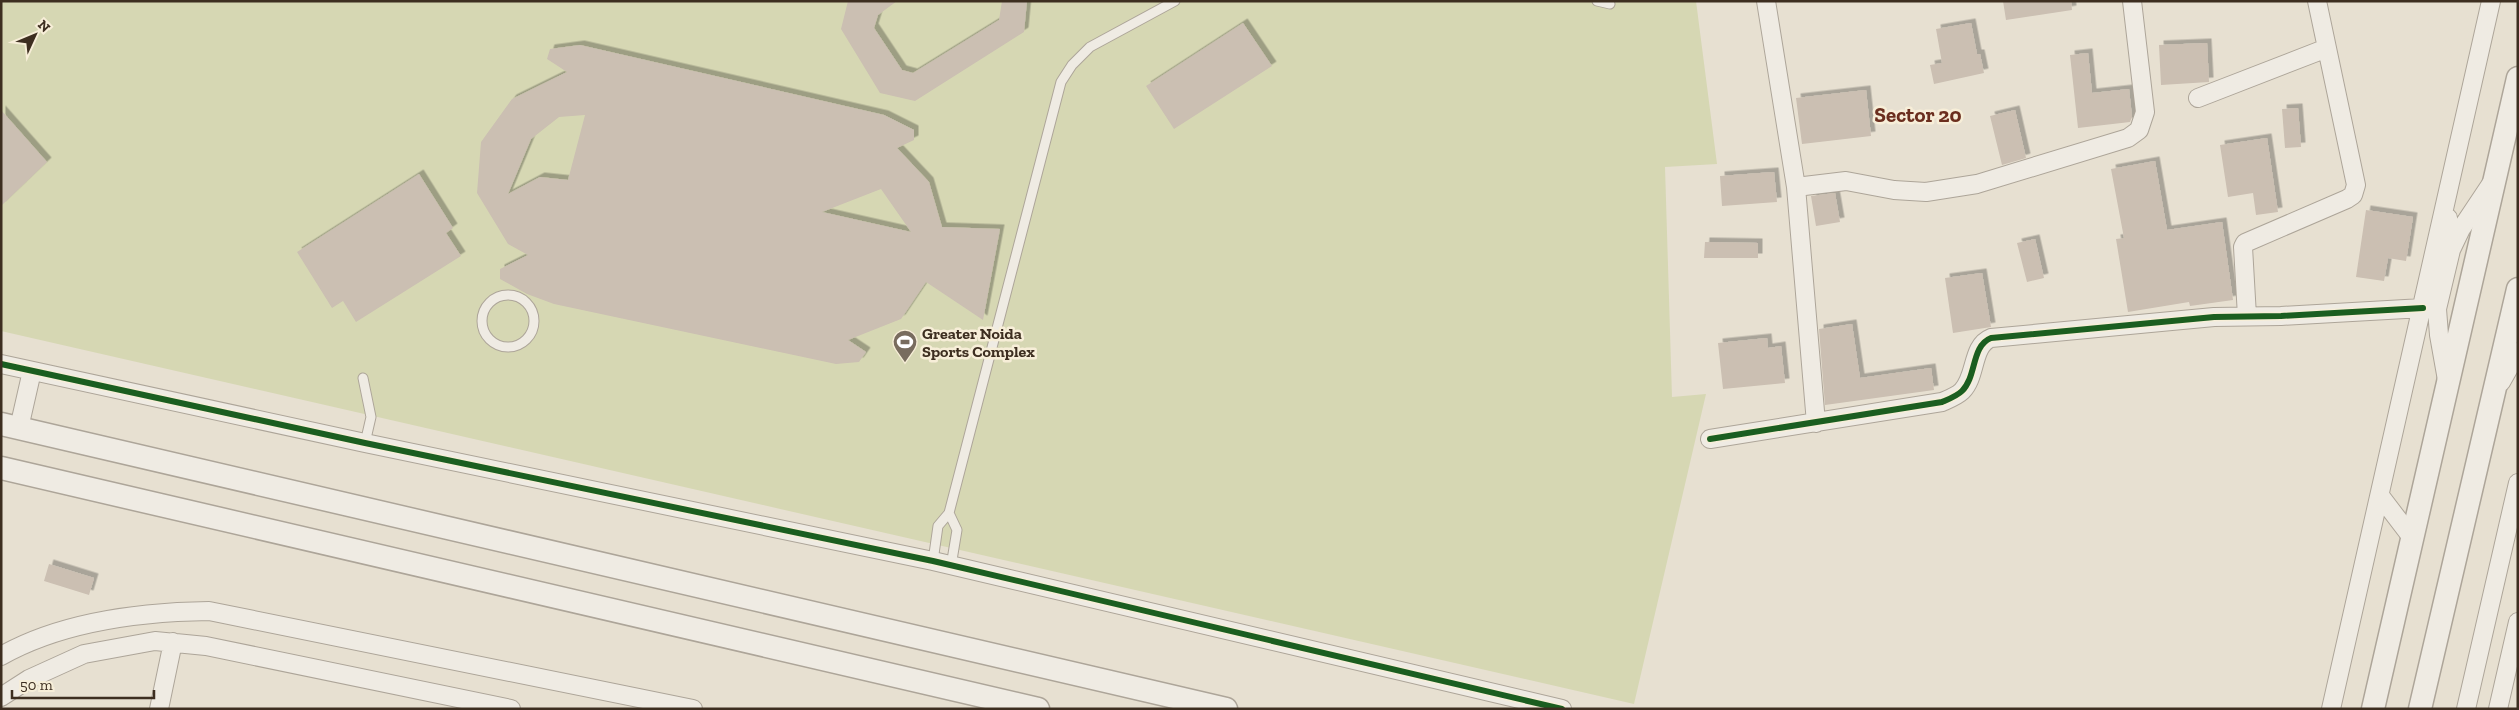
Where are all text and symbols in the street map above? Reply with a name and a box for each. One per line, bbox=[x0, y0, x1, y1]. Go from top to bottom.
north arrow bbox=[10, 10, 60, 60]
text: N bbox=[34, 17, 54, 36]
district label: Sector 20 bbox=[1874, 102, 1962, 127]
place label: Greater Noida Sports Complex bbox=[922, 324, 1035, 361]
sports icon: Greater Noida Sports Complex bbox=[892, 329, 918, 363]
scale bar bbox=[12, 668, 155, 700]
text: 50 m bbox=[20, 676, 53, 694]

